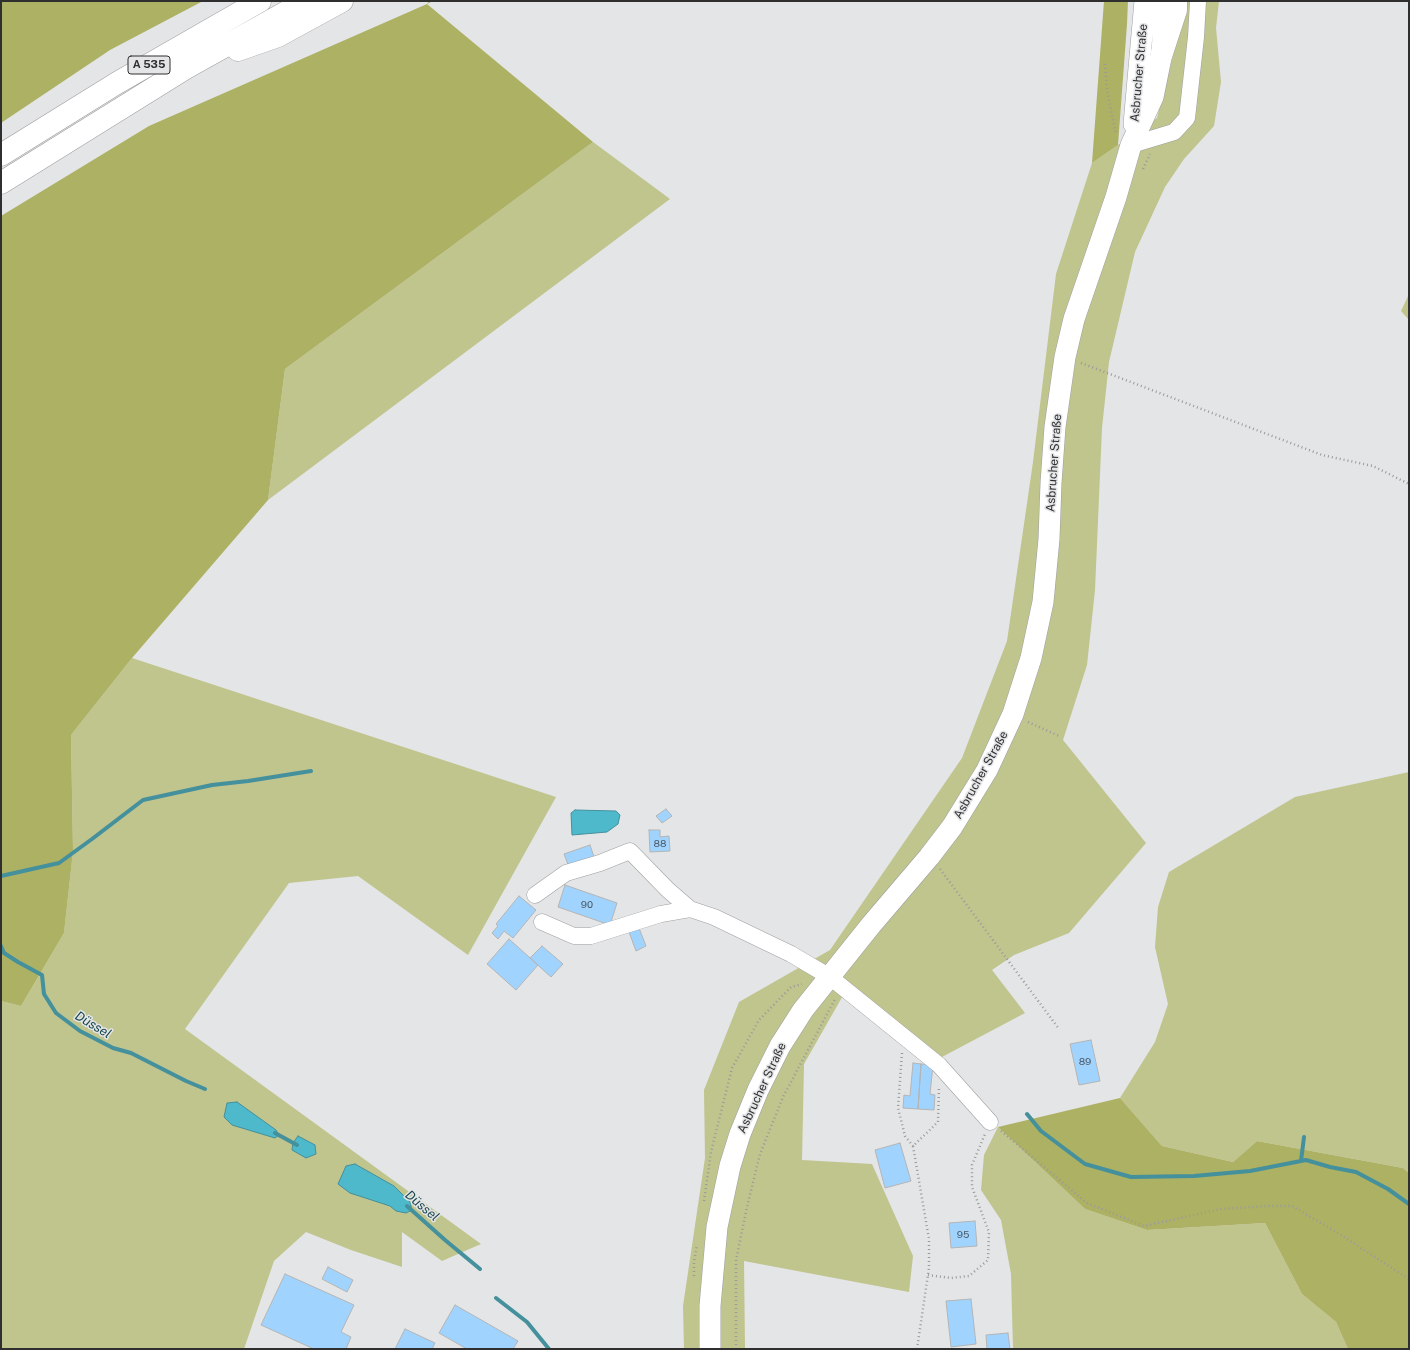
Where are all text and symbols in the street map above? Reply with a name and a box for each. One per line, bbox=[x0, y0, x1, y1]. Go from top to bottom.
street label: Asbrucher Straße bbox=[1128, 23, 1150, 123]
road number: A 535 bbox=[128, 56, 170, 74]
street label: Asbrucher Straße bbox=[1043, 413, 1065, 513]
street label: Asbrucher Straße bbox=[951, 728, 1011, 822]
house number: 88 bbox=[654, 838, 666, 850]
house number: 90 bbox=[581, 899, 593, 911]
water label: Düssel bbox=[72, 1008, 114, 1042]
street label: Asbrucher Straße bbox=[735, 1040, 789, 1136]
house number: 89 bbox=[1079, 1056, 1091, 1068]
water label: Düssel bbox=[402, 1187, 442, 1225]
house number: 95 bbox=[957, 1229, 969, 1241]

